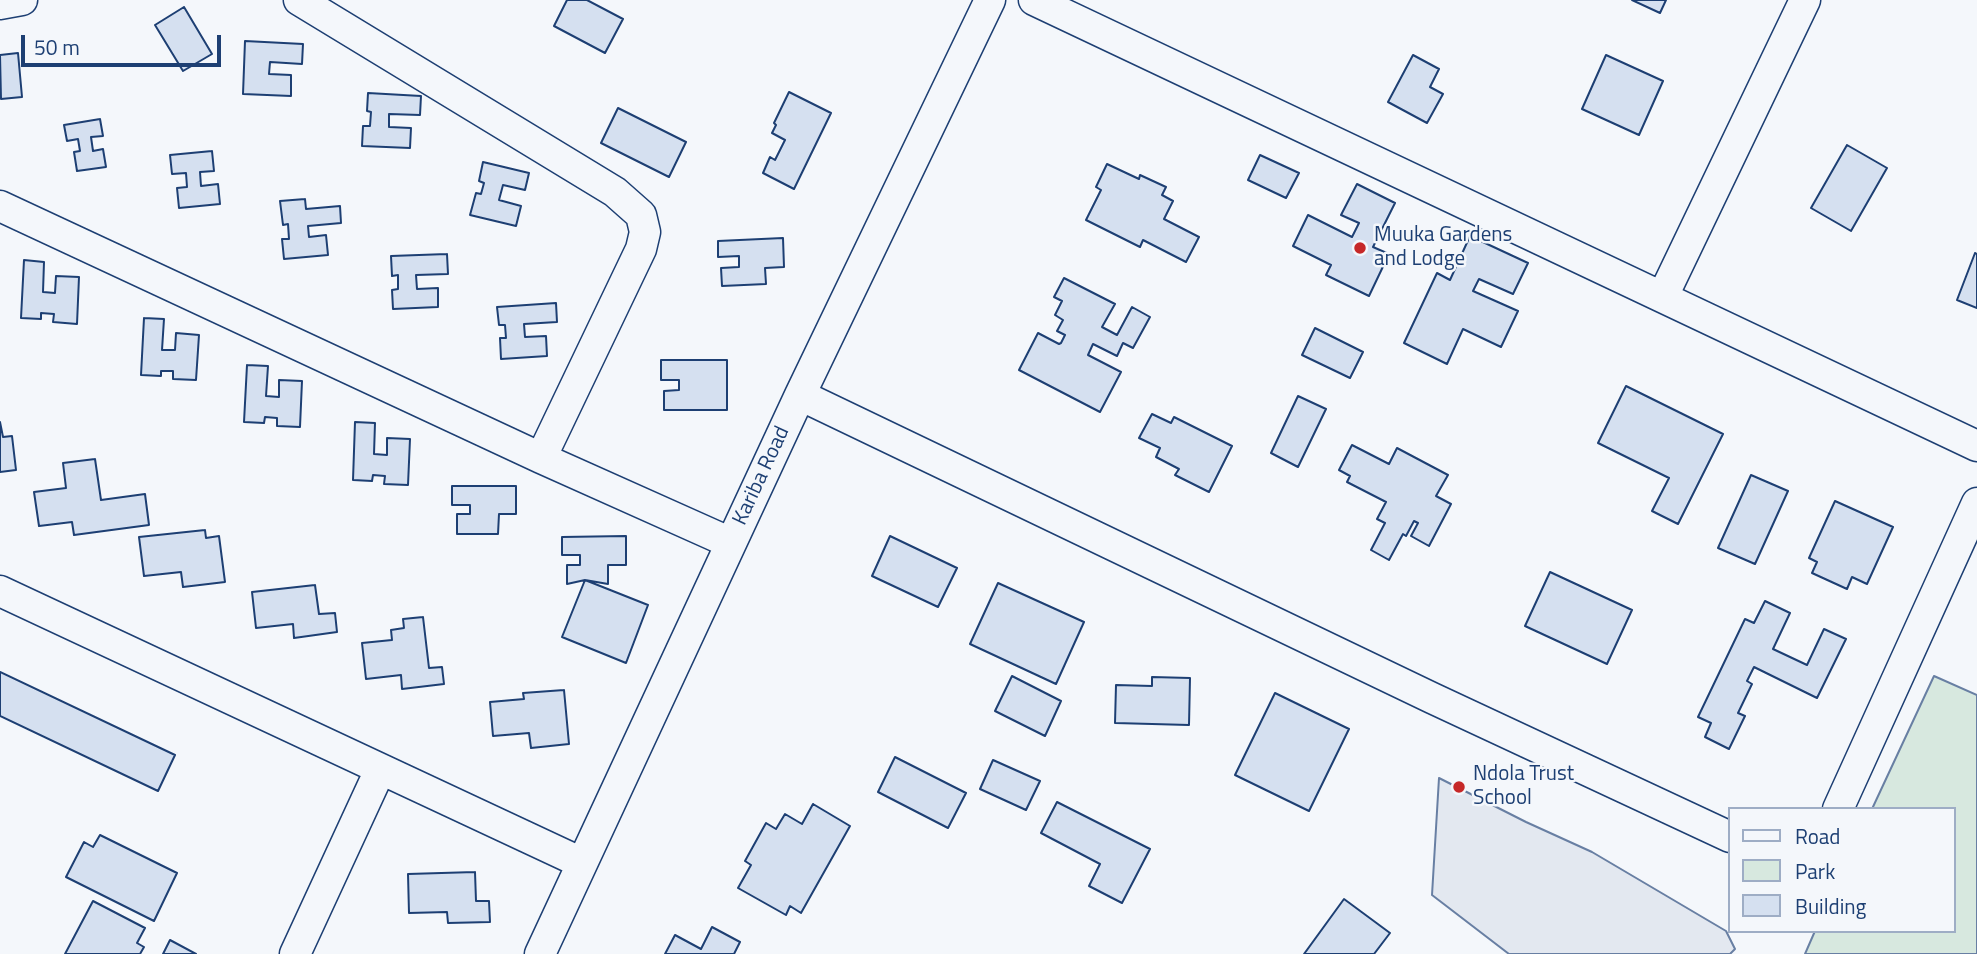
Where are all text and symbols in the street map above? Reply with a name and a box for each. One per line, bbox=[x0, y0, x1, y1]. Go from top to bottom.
scale bar bbox=[24, 21, 224, 65]
text: 50 m bbox=[34, 31, 80, 63]
place label: Muuka Gardens and Lodge bbox=[1374, 223, 1512, 273]
marker: Muuka Gardens and Lodge bbox=[1352, 240, 1368, 256]
street label: Kariba Road bbox=[728, 423, 796, 529]
place label: Ndola Trust School bbox=[1473, 762, 1574, 812]
marker: Ndola Trust School bbox=[1451, 779, 1467, 795]
legend bbox=[1728, 807, 1956, 933]
text: Road bbox=[1795, 820, 1840, 852]
text: Park bbox=[1795, 855, 1835, 887]
text: Building bbox=[1795, 890, 1866, 922]

